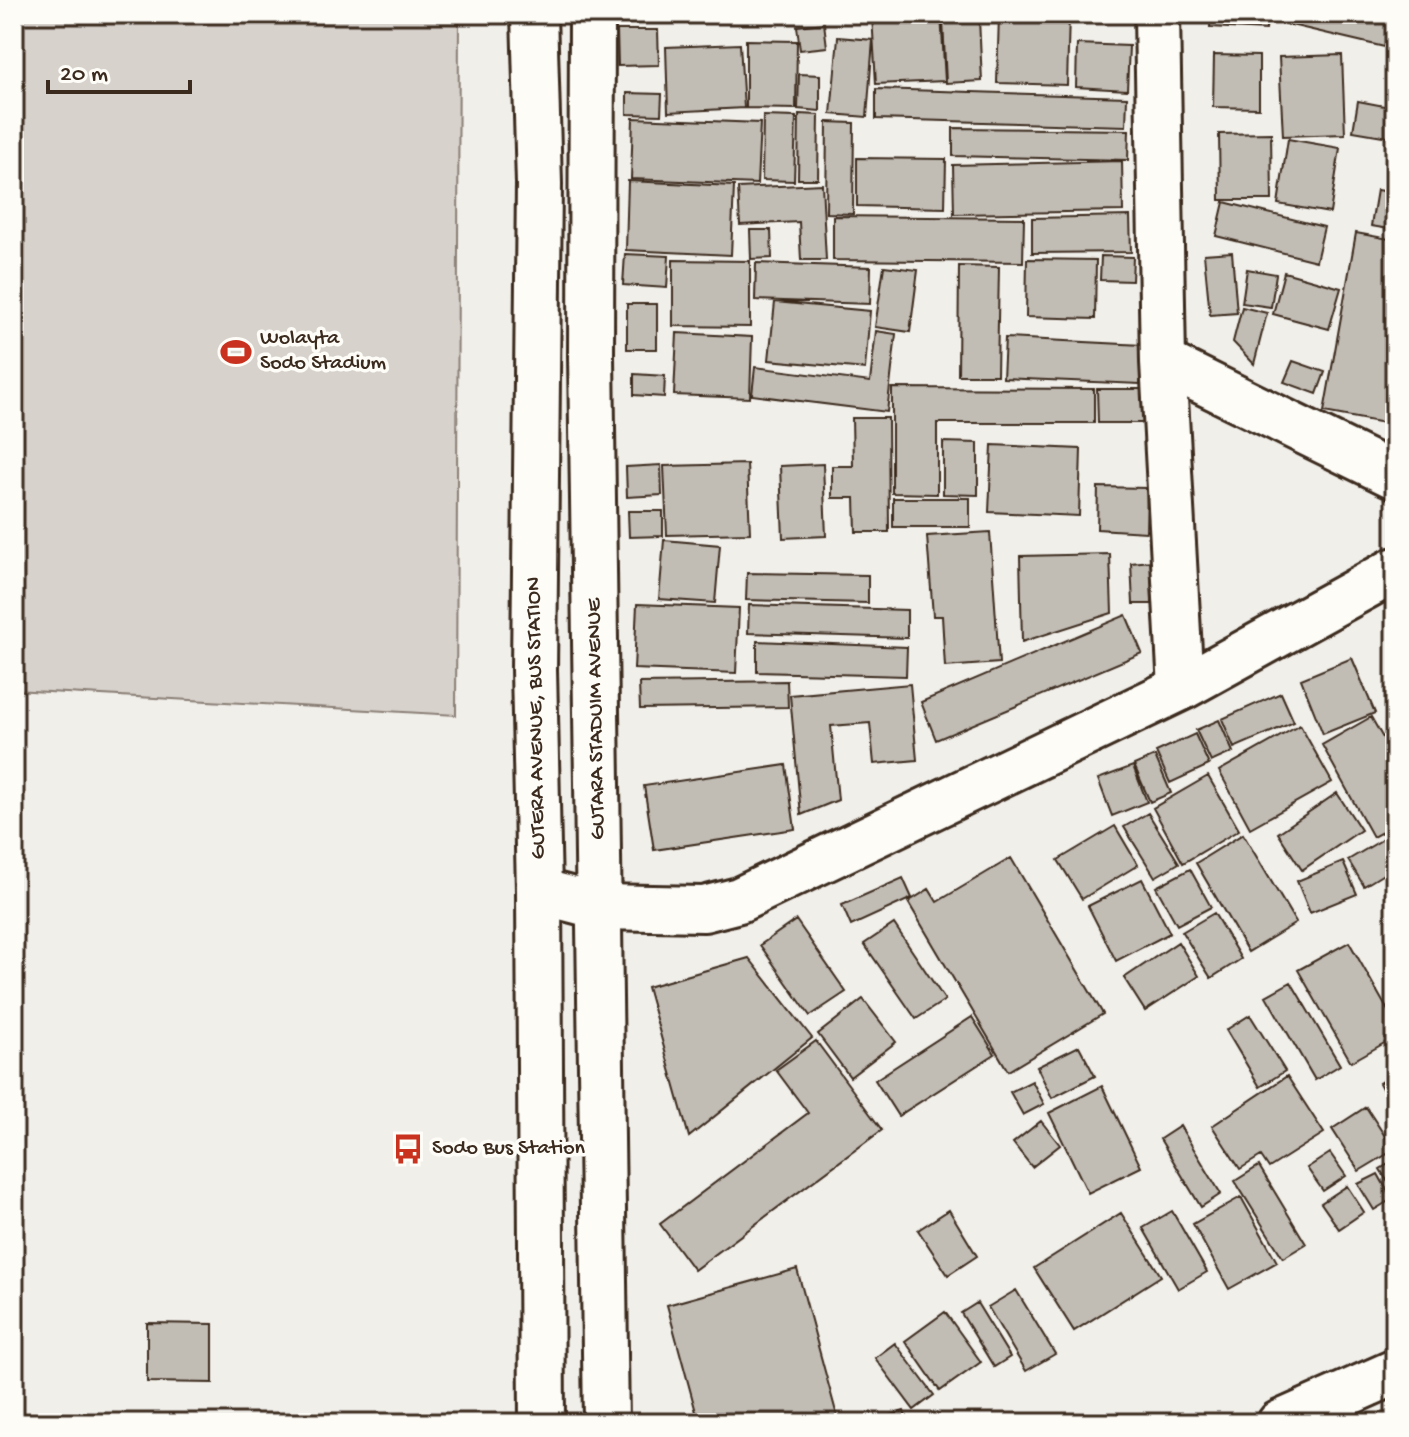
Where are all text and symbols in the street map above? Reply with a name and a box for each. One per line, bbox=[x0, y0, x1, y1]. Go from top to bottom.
scale bar bbox=[48, 44, 190, 94]
text: 20 m bbox=[60, 61, 108, 90]
place label: Wolayta Sodo Stadium bbox=[260, 326, 387, 377]
sports icon: Wolayta Sodo Stadium bbox=[219, 335, 253, 369]
street label: GUTERA AVENUE, BUS STATION bbox=[522, 576, 552, 860]
street label: GUTARA STADUIM AVENUE bbox=[582, 597, 612, 840]
bus stop icon: Sodo Bus Station bbox=[391, 1132, 425, 1166]
place label: Sodo Bus Station bbox=[432, 1136, 586, 1162]

